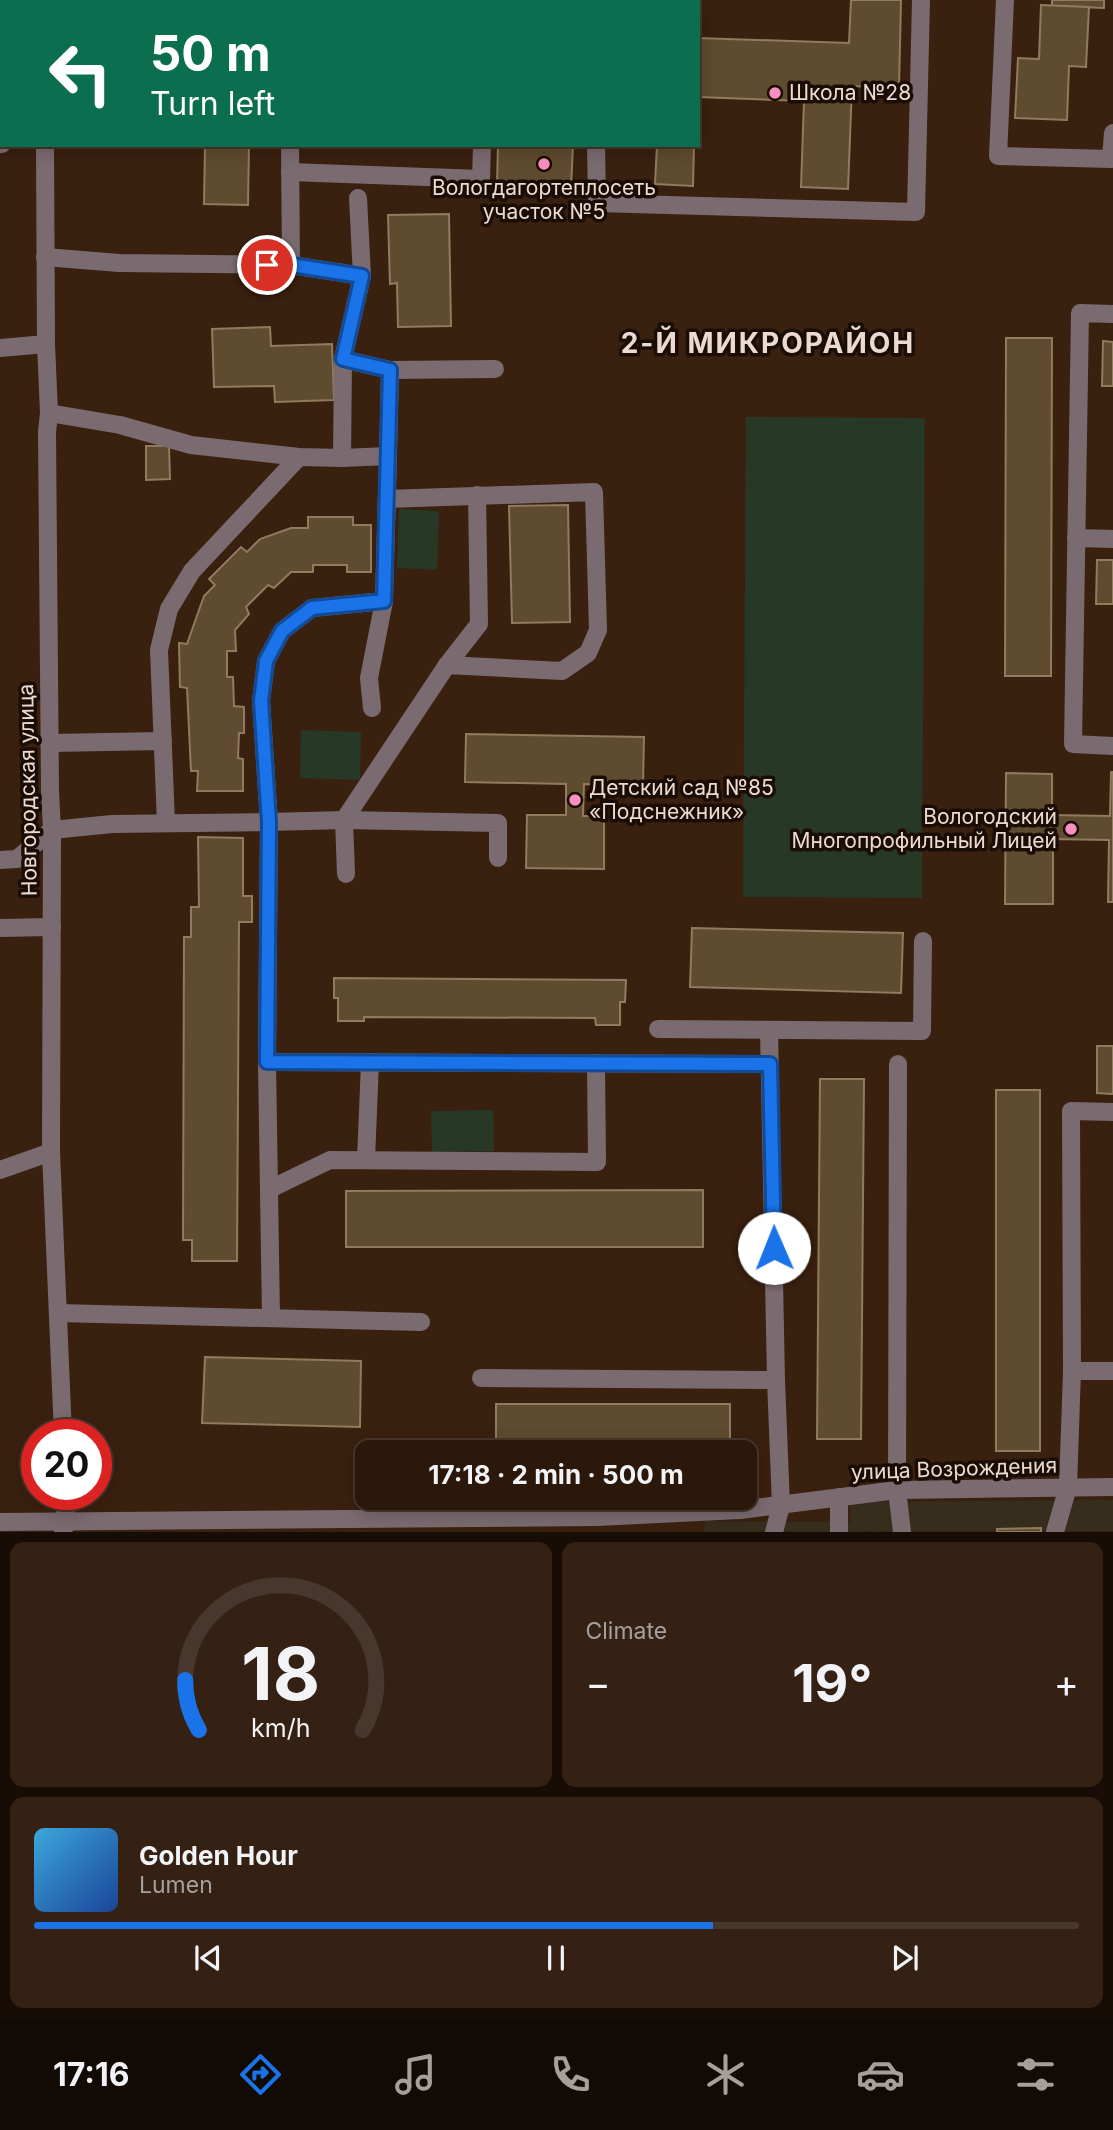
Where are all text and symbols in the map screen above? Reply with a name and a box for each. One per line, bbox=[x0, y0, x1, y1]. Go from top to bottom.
text: 50 m bbox=[150, 24, 271, 83]
icon: left bbox=[35, 28, 126, 119]
place label: Школа №28 bbox=[789, 80, 911, 105]
text: Turn left bbox=[150, 84, 275, 123]
marker: Школа №28 bbox=[767, 85, 783, 101]
marker: Вологдагортеплосеть участок №5 bbox=[536, 156, 552, 172]
place label: Вологдагортеплосеть участок №5 bbox=[432, 175, 656, 224]
pin bbox=[237, 235, 297, 295]
icon: arrive bbox=[248, 246, 286, 284]
district label: 2-Й МИКРОРАЙОН bbox=[621, 325, 915, 360]
street label: Новгородская улица bbox=[13, 684, 42, 896]
place label: Детский сад №85 «Подснежник» bbox=[589, 775, 774, 824]
marker: Детский сад №85 «Подснежник» bbox=[567, 792, 583, 808]
place label: Вологодский Многопрофильный Лицей bbox=[792, 804, 1057, 853]
marker: Вологодский Многопрофильный Лицей bbox=[1063, 821, 1079, 837]
position arrow bbox=[737, 1211, 811, 1285]
speed limit sign: 20 bbox=[21, 1419, 112, 1510]
street label: улица Возрождения bbox=[851, 1452, 1057, 1485]
text: 17:18 · 2 min · 500 m bbox=[428, 1459, 684, 1490]
text: Climate bbox=[586, 1617, 667, 1645]
text: 18 bbox=[241, 1630, 320, 1719]
text: 19° bbox=[792, 1652, 872, 1715]
text: − bbox=[586, 1660, 611, 1706]
text: + bbox=[1054, 1660, 1079, 1706]
text: km/h bbox=[251, 1713, 310, 1743]
text: Golden Hour bbox=[139, 1840, 298, 1871]
text: Lumen bbox=[139, 1871, 213, 1899]
icon: previous bbox=[189, 1939, 227, 1977]
icon: pause bbox=[537, 1939, 575, 1977]
icon: next bbox=[886, 1939, 924, 1977]
icon: directions bbox=[236, 2050, 285, 2099]
icon: music bbox=[391, 2050, 440, 2099]
icon: phone bbox=[546, 2050, 595, 2099]
icon: climate bbox=[701, 2050, 750, 2099]
icon: car bbox=[856, 2050, 905, 2099]
icon: filters bbox=[1011, 2050, 1060, 2099]
text: 17:16 bbox=[53, 2055, 130, 2094]

